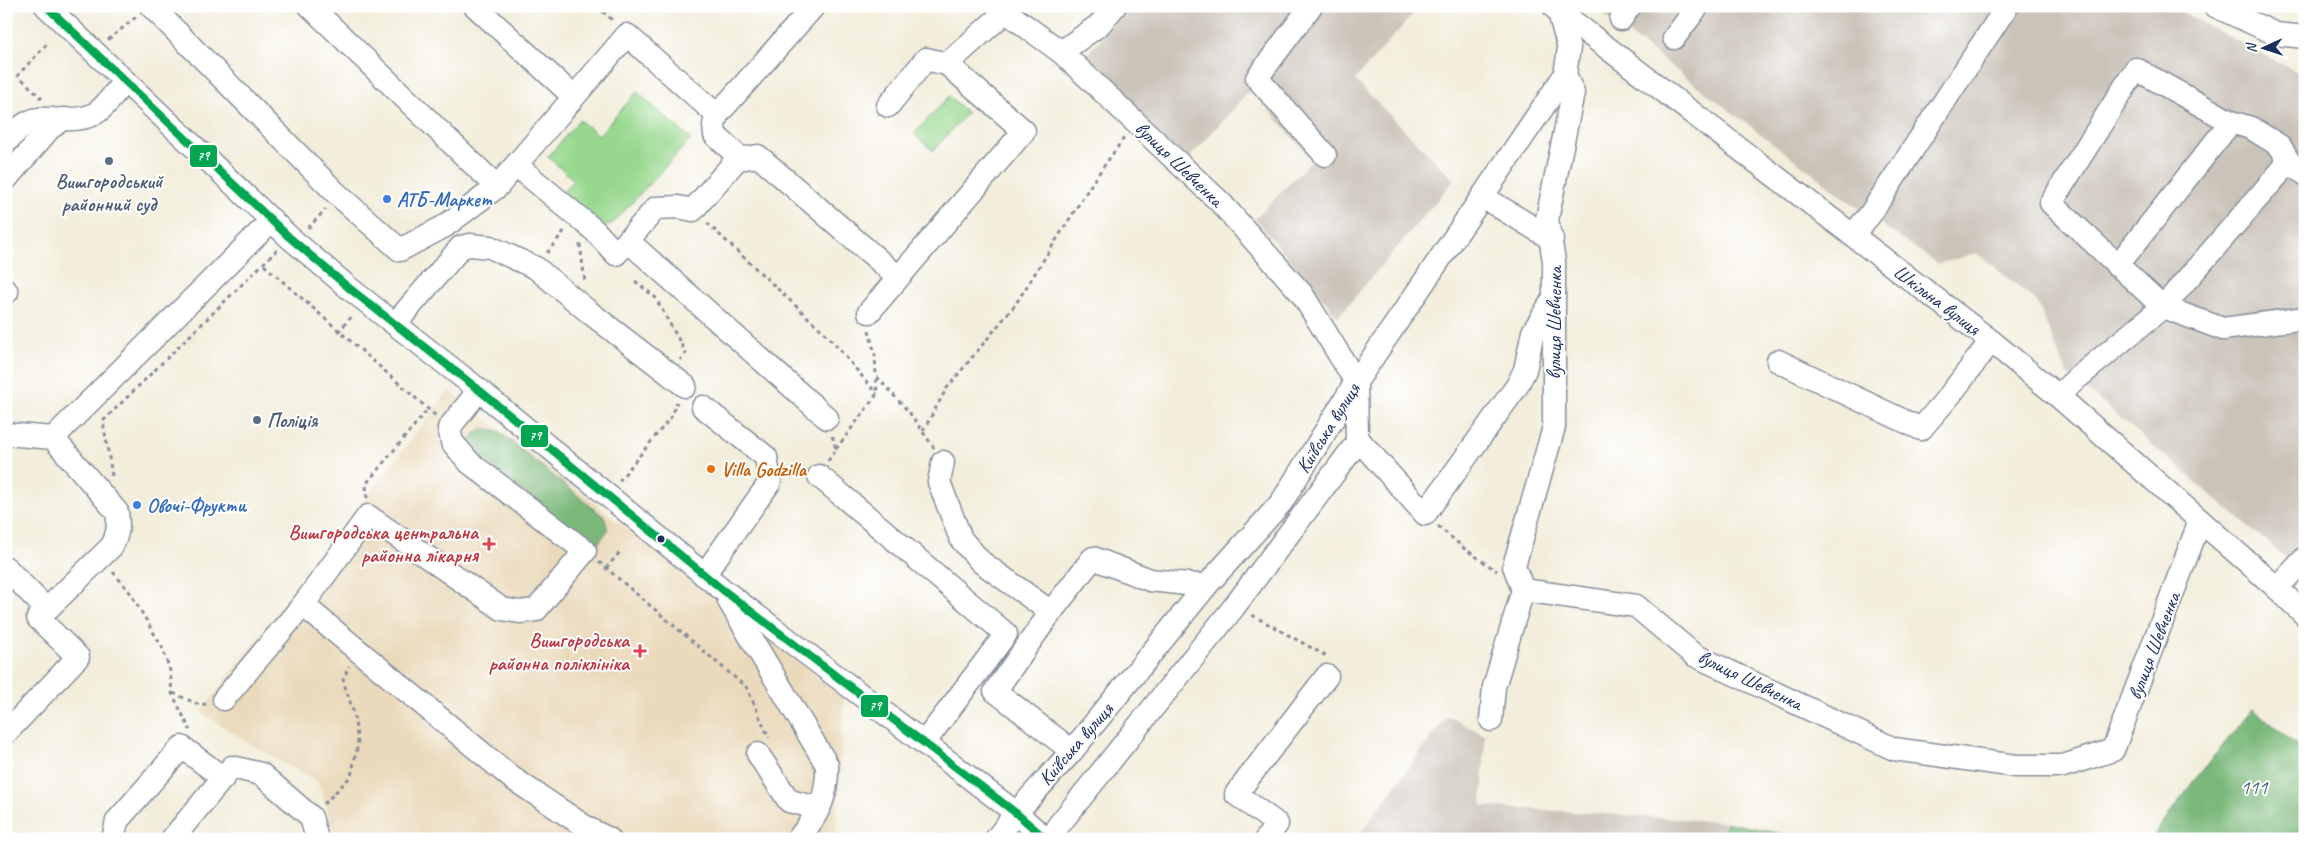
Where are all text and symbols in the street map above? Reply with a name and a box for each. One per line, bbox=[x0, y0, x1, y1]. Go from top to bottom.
north arrow bbox=[2238, 22, 2288, 72]
text: N bbox=[2243, 42, 2260, 53]
street label: вулиця Шевченка bbox=[1130, 116, 1230, 213]
line badge: 79 bbox=[189, 144, 218, 168]
text: 79 bbox=[197, 147, 211, 164]
marker: Вишгородський районний суд bbox=[103, 155, 115, 167]
place label: Вишгородський районний суд bbox=[56, 169, 164, 217]
place label: АТБ-Маркет bbox=[397, 187, 493, 212]
marker: АТБ-Маркет bbox=[381, 193, 393, 205]
street label: Шкільна вулиця bbox=[1888, 259, 1986, 341]
street label: вулиця Шевченка bbox=[1542, 265, 1567, 379]
street label: Київська вулиця bbox=[1290, 378, 1366, 478]
place label: Поліція bbox=[267, 408, 319, 433]
marker: Поліція bbox=[251, 414, 263, 426]
line badge: 79 bbox=[520, 424, 549, 448]
text: 79 bbox=[529, 427, 543, 444]
place label: Villa Godzilla bbox=[721, 457, 808, 482]
marker: Villa Godzilla bbox=[705, 463, 717, 475]
place label: Овочі-Фрукти bbox=[147, 493, 248, 518]
marker: Овочі-Фрукти bbox=[131, 499, 143, 511]
place label: Вишгородська центральна районна лікарня bbox=[288, 520, 480, 568]
unlabelled marker bbox=[656, 534, 666, 544]
marker: Вишгородська центральна районна лікарня bbox=[482, 537, 496, 551]
street label: вулиця Шевченка bbox=[2122, 587, 2187, 703]
place label: Вишгородська районна поліклініка bbox=[489, 628, 631, 676]
marker: Вишгородська районна поліклініка bbox=[633, 644, 647, 658]
street label: вулиця Шевченка bbox=[1694, 644, 1808, 717]
line badge: 79 bbox=[860, 694, 889, 718]
text: 79 bbox=[869, 697, 883, 714]
street label: Київська вулиця bbox=[1033, 697, 1119, 791]
park label: 111 bbox=[2241, 775, 2269, 800]

